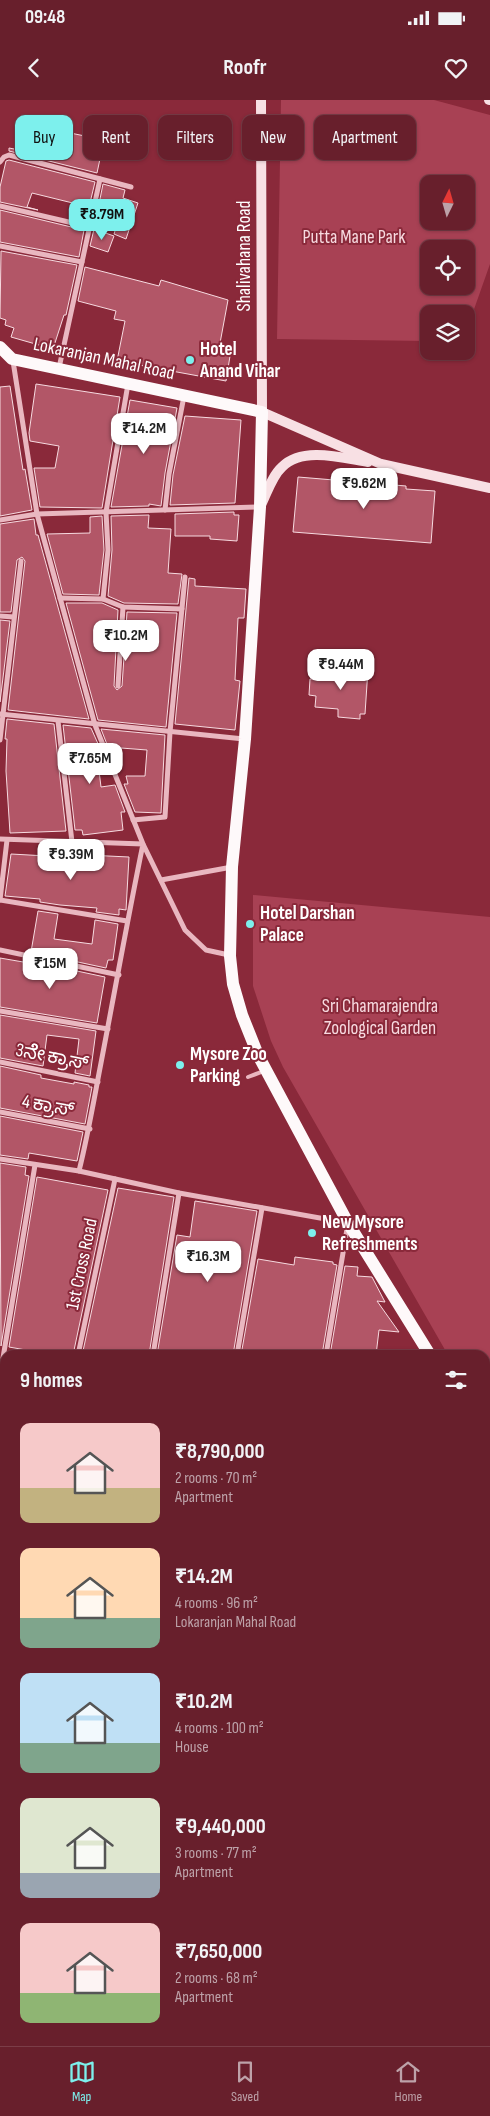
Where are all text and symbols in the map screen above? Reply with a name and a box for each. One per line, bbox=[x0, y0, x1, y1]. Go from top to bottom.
text: 09:48 bbox=[25, 6, 65, 29]
icon: back bbox=[20, 54, 48, 82]
text: Roofr bbox=[223, 54, 267, 81]
icon: heart bbox=[442, 54, 470, 82]
chip: Buy bbox=[15, 115, 73, 160]
chip: Rent bbox=[83, 115, 148, 160]
chip: Filters bbox=[158, 115, 232, 160]
chip: New bbox=[242, 115, 304, 160]
chip: Apartment bbox=[314, 115, 416, 160]
north arrow bbox=[420, 175, 475, 230]
map controls bbox=[420, 175, 475, 360]
pin: ₹8.79M bbox=[61, 198, 143, 241]
street label: Shalivahana Road bbox=[233, 201, 256, 312]
text: ₹8.79M bbox=[80, 205, 124, 224]
park label: Putta Mane Park bbox=[303, 226, 406, 249]
button: locate bbox=[420, 240, 475, 295]
button: layers bbox=[420, 305, 475, 360]
street label: Lokaranjan Mahal Road bbox=[31, 333, 177, 385]
place label: Hotel Anand Vihar bbox=[199, 338, 281, 383]
marker: Hotel Anand Vihar bbox=[184, 354, 196, 366]
pin: ₹14.2M bbox=[103, 412, 185, 455]
text: ₹14.2M bbox=[122, 419, 166, 438]
pin: ₹9.62M bbox=[323, 468, 405, 510]
text: ₹9.62M bbox=[342, 474, 386, 493]
pin: ₹10.2M bbox=[85, 620, 167, 662]
text: ₹10.2M bbox=[104, 626, 148, 645]
pin: ₹9.44M bbox=[300, 648, 382, 691]
text: ₹9.44M bbox=[318, 655, 364, 674]
pin: ₹7.65M bbox=[49, 742, 131, 785]
text: ₹7.65M bbox=[69, 749, 111, 768]
pin: ₹9.39M bbox=[30, 838, 112, 881]
text: ₹9.39M bbox=[48, 845, 94, 864]
place label: Hotel Darshan Palace bbox=[260, 902, 355, 947]
marker: Hotel Darshan Palace bbox=[244, 918, 256, 930]
pin: ₹15M bbox=[20, 948, 80, 990]
text: ₹15M bbox=[34, 954, 66, 973]
park label: Sri Chamarajendra Zoological Garden bbox=[322, 995, 438, 1040]
street label: 3ನೆೇ ಕ್ರಾಸ್ bbox=[14, 1039, 91, 1075]
place label: Mysore Zoo Parking bbox=[190, 1043, 267, 1088]
marker: Mysore Zoo Parking bbox=[174, 1059, 186, 1071]
street label: 4 ಕ್ರಾಸ್ bbox=[20, 1090, 76, 1122]
place label: New Mysore Refreshments bbox=[322, 1211, 418, 1256]
street label: 1st Cross Road bbox=[61, 1216, 103, 1312]
marker: New Mysore Refreshments bbox=[306, 1227, 318, 1239]
pin: ₹16.3M bbox=[167, 1240, 249, 1283]
text: ₹16.3M bbox=[186, 1247, 230, 1266]
icon: filters bbox=[442, 1366, 470, 1394]
text: 9 homes bbox=[20, 1368, 83, 1393]
text: ₹8,790,000 bbox=[175, 1439, 264, 1464]
icon: home bbox=[60, 1443, 120, 1503]
text: 2 rooms · 70 m² bbox=[175, 1469, 257, 1488]
text: Apartment bbox=[175, 1488, 233, 1507]
text: ₹14.2M bbox=[175, 1564, 233, 1589]
icon: home bbox=[60, 1568, 120, 1628]
text: 4 rooms · 96 m² bbox=[175, 1594, 258, 1613]
text: Lokaranjan Mahal Road bbox=[175, 1613, 296, 1632]
text: ₹10.2M bbox=[175, 1689, 232, 1714]
icon: home bbox=[60, 1693, 120, 1753]
text: 4 rooms · 100 m² bbox=[175, 1719, 264, 1738]
text: House bbox=[175, 1738, 209, 1757]
text: ₹9,440,000 bbox=[175, 1814, 266, 1839]
icon: home bbox=[60, 1818, 120, 1878]
text: 3 rooms · 77 m² bbox=[175, 1844, 257, 1863]
text: Apartment bbox=[175, 1863, 233, 1882]
text: ₹7,650,000 bbox=[175, 1939, 262, 1964]
icon: home bbox=[60, 1943, 120, 2003]
text: 2 rooms · 68 m² bbox=[175, 1969, 258, 1988]
text: Apartment bbox=[175, 1988, 233, 2007]
tab: Map bbox=[68, 2058, 96, 2105]
tab: Saved bbox=[231, 2058, 259, 2105]
tab: Home bbox=[394, 2058, 422, 2105]

